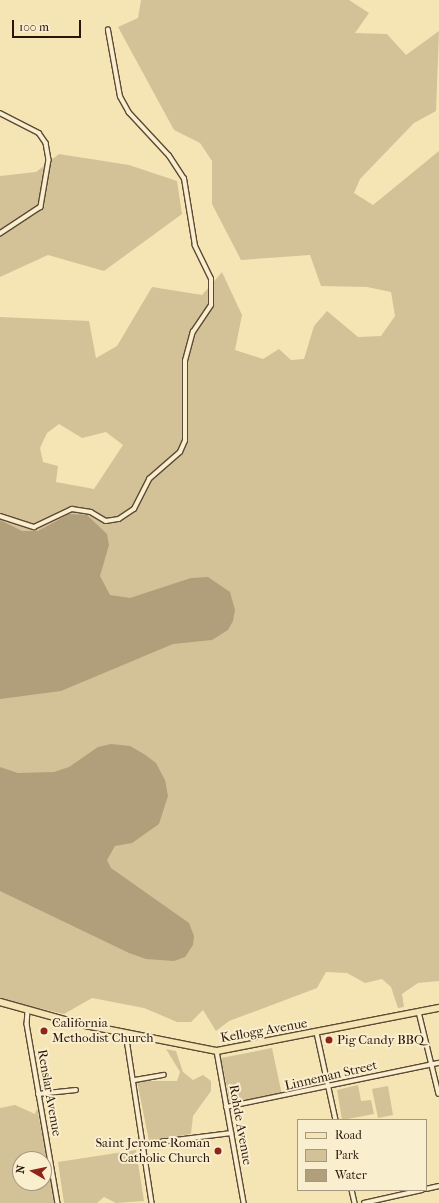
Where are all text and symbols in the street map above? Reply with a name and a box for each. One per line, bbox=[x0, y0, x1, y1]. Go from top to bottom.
scale bar bbox=[14, 12, 83, 38]
text: 100 m bbox=[19, 20, 49, 34]
place label: California Methodist Church bbox=[52, 1016, 153, 1047]
street label: Kellogg Avenue bbox=[219, 1016, 309, 1046]
marker: California Methodist Church bbox=[39, 1026, 49, 1036]
place label: Pig Candy BBQ bbox=[337, 1032, 424, 1048]
marker: Pig Candy BBQ bbox=[324, 1035, 334, 1045]
street label: Renslar Avenue bbox=[34, 1048, 64, 1138]
street label: Linneman Street bbox=[283, 1058, 379, 1094]
street label: Rohde Avenue bbox=[225, 1084, 255, 1166]
legend bbox=[297, 1119, 427, 1191]
text: Road bbox=[335, 1128, 362, 1142]
place label: Saint Jerome Roman Catholic Church bbox=[95, 1136, 210, 1167]
marker: Saint Jerome Roman Catholic Church bbox=[213, 1146, 223, 1156]
text: Park bbox=[335, 1148, 359, 1162]
north arrow bbox=[12, 1151, 52, 1191]
text: N bbox=[14, 1164, 28, 1174]
text: Water bbox=[335, 1168, 367, 1182]

